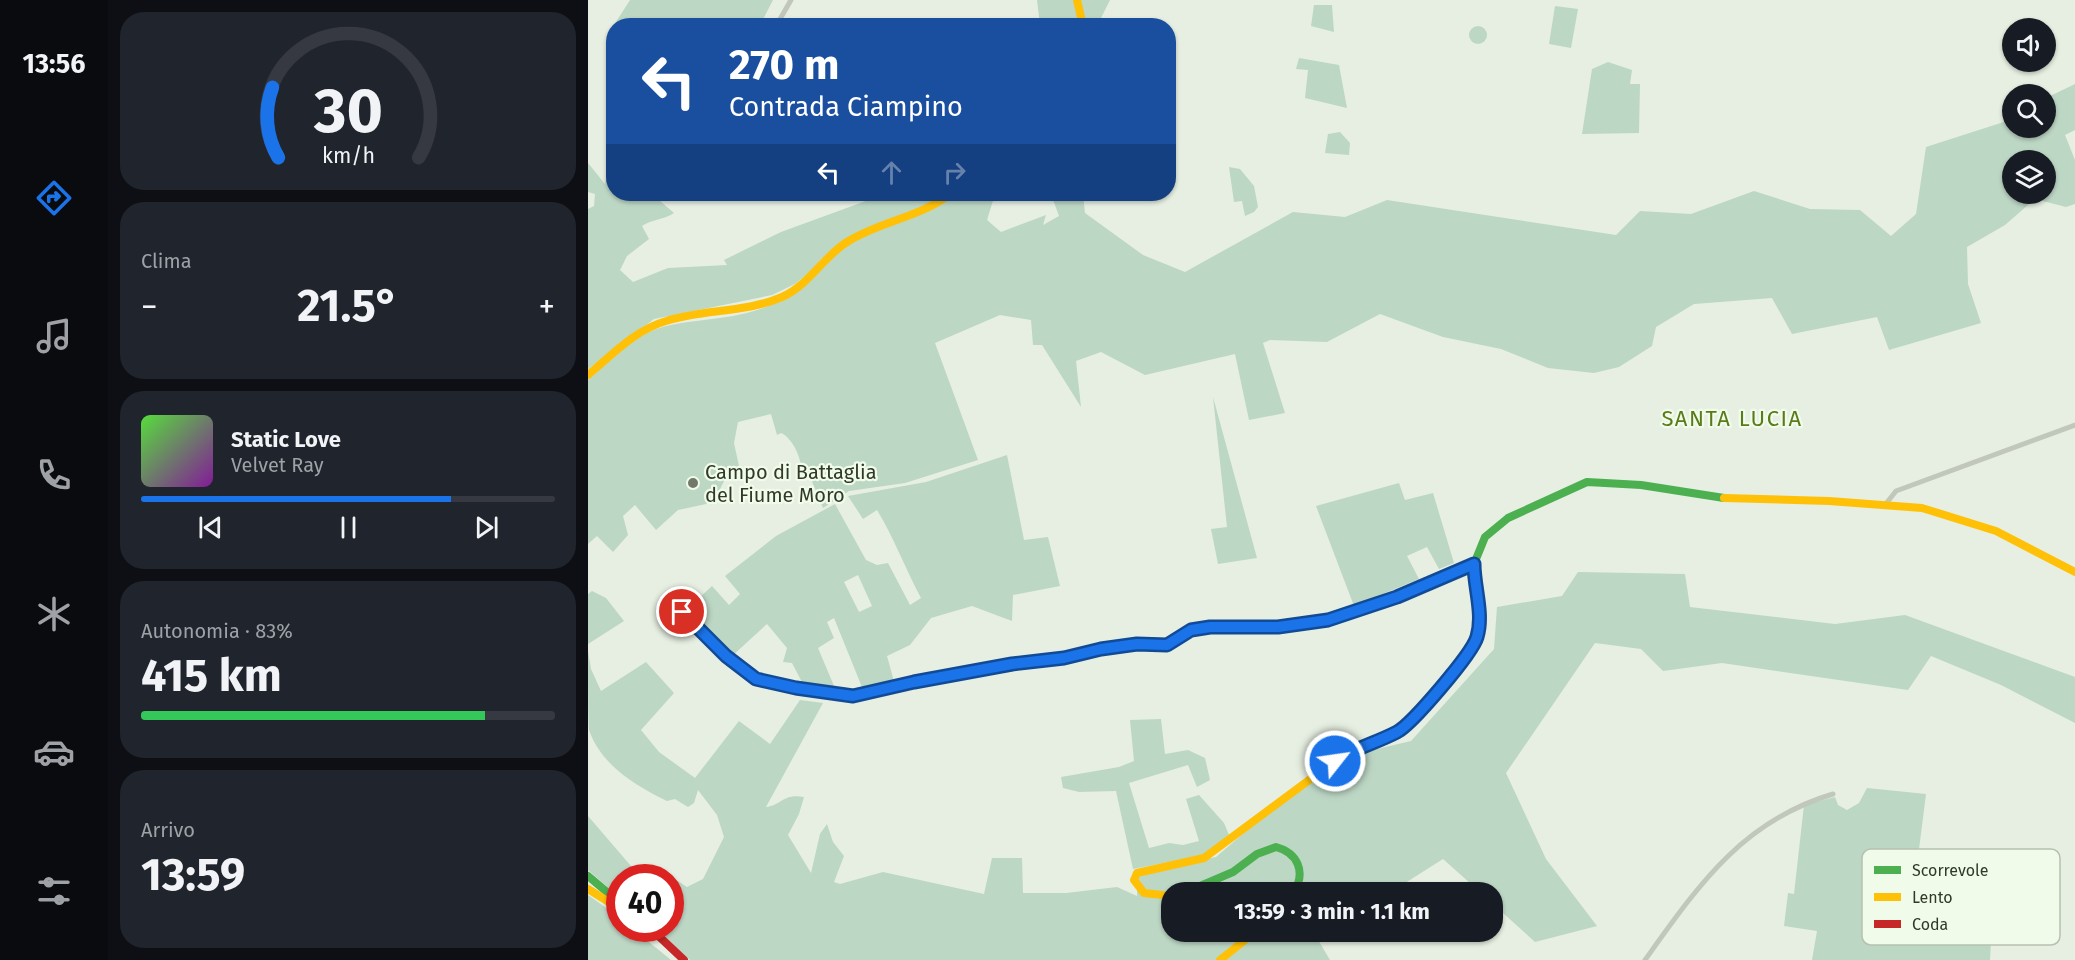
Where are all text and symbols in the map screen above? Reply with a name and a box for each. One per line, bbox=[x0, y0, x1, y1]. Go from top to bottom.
map controls bbox=[2002, 18, 2056, 204]
button: sound bbox=[2002, 18, 2056, 72]
text: 270 m bbox=[729, 40, 840, 90]
icon: left bbox=[630, 42, 708, 120]
text: 13:56 bbox=[23, 48, 85, 80]
text: 30 bbox=[313, 74, 382, 149]
button: search bbox=[2002, 84, 2056, 138]
text: Contrada Ciampino bbox=[729, 91, 963, 123]
text: km/h bbox=[321, 143, 375, 169]
button: layers bbox=[2002, 150, 2056, 204]
icon: left bbox=[812, 156, 845, 189]
icon: ahead bbox=[875, 156, 908, 189]
icon: right bbox=[938, 156, 971, 189]
icon: directions bbox=[33, 177, 75, 219]
text: Clima bbox=[141, 249, 192, 273]
text: 21.5° bbox=[297, 279, 399, 333]
text: − bbox=[141, 287, 158, 327]
text: + bbox=[539, 287, 555, 327]
icon: music bbox=[33, 315, 75, 357]
district label: SANTA LUCIA bbox=[1661, 405, 1803, 432]
text: Static Love bbox=[231, 426, 341, 453]
text: Velvet Ray bbox=[231, 453, 324, 477]
icon: phone bbox=[33, 454, 75, 496]
place label: Campo di Battaglia del Fiume Moro bbox=[705, 460, 877, 507]
marker: Campo di Battaglia del Fiume Moro bbox=[686, 476, 700, 490]
icon: previous bbox=[194, 511, 227, 544]
icon: pause bbox=[332, 511, 365, 544]
icon: next bbox=[470, 511, 503, 544]
pin bbox=[656, 586, 707, 637]
icon: climate bbox=[33, 593, 75, 635]
icon: arrive bbox=[665, 595, 698, 628]
text: Autonomia · 83% bbox=[141, 619, 293, 643]
text: 415 km bbox=[141, 649, 282, 703]
position arrow bbox=[1303, 729, 1367, 793]
icon: car bbox=[33, 731, 75, 773]
text: Arrivo bbox=[141, 818, 195, 842]
text: 13:59 bbox=[141, 848, 245, 902]
legend bbox=[1862, 849, 2060, 945]
text: Scorrevole bbox=[1912, 861, 1988, 880]
speed limit sign: 40 bbox=[606, 864, 684, 942]
icon: filters bbox=[33, 870, 75, 912]
text: Lento bbox=[1912, 888, 1953, 907]
text: 13:59 · 3 min · 1.1 km bbox=[1234, 898, 1430, 925]
text: Coda bbox=[1912, 915, 1948, 934]

